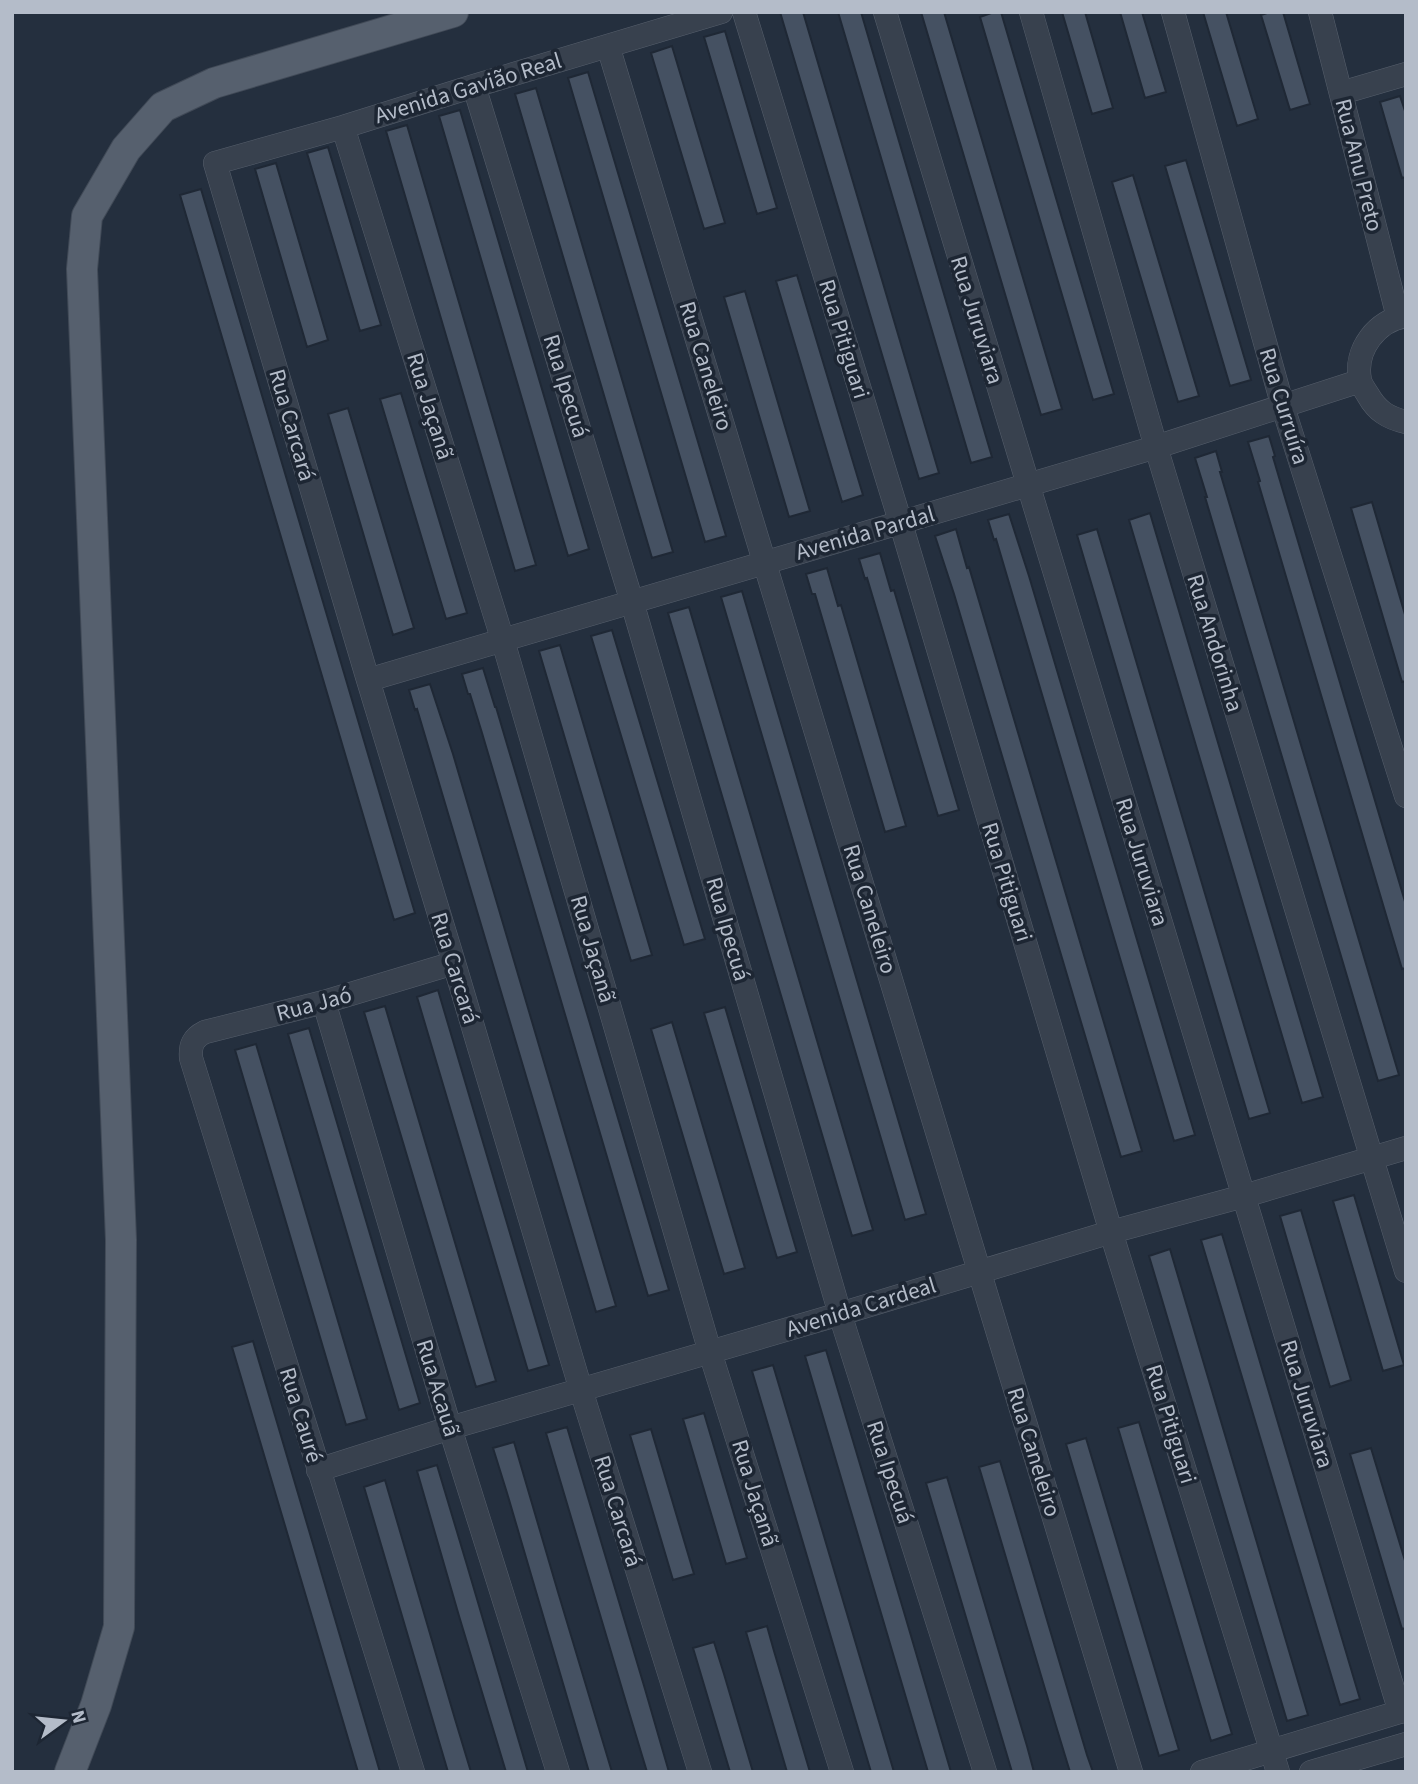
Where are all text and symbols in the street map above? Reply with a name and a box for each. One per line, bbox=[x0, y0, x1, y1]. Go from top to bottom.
street label: Avenida Gavião Real bbox=[370, 44, 566, 132]
street label: Rua Anu Preto bbox=[1327, 95, 1391, 235]
street label: Rua Juruviara bbox=[942, 252, 1012, 388]
street label: Rua Pitiguari bbox=[810, 275, 878, 403]
street label: Rua Caneleiro bbox=[671, 297, 741, 435]
street label: Rua Ipecuá bbox=[535, 330, 597, 442]
street label: Rua Curruíra bbox=[1251, 344, 1317, 468]
street label: Rua Jaçanã bbox=[398, 348, 462, 464]
street label: Rua Carcará bbox=[260, 365, 324, 485]
street label: Avenida Pardal bbox=[792, 497, 938, 569]
street label: Rua Andorinha bbox=[1178, 570, 1252, 716]
street label: Rua Juruviara bbox=[1107, 794, 1177, 930]
street label: Rua Pitiguari bbox=[973, 818, 1041, 946]
street label: Rua Caneleiro bbox=[835, 840, 905, 978]
street label: Rua Ipecuá bbox=[697, 873, 759, 985]
street label: Rua Jaçanã bbox=[562, 891, 624, 1007]
street label: Rua Carcará bbox=[422, 908, 488, 1028]
street label: Rua Jaó bbox=[273, 978, 355, 1030]
street label: Avenida Cardeal bbox=[782, 1269, 940, 1345]
street label: Rua Acauã bbox=[408, 1335, 468, 1441]
street label: Rua Juruviara bbox=[1272, 1336, 1342, 1472]
street label: Rua Pitiguari bbox=[1137, 1360, 1205, 1488]
street label: Rua Cauré bbox=[271, 1363, 331, 1467]
street label: Rua Caneleiro bbox=[999, 1383, 1069, 1521]
street label: Rua Ipecuá bbox=[858, 1416, 922, 1528]
street label: Rua Jaçanã bbox=[723, 1435, 787, 1551]
street label: Rua Carcará bbox=[585, 1451, 651, 1571]
north arrow bbox=[28, 1686, 98, 1756]
text: N bbox=[63, 1707, 93, 1727]

